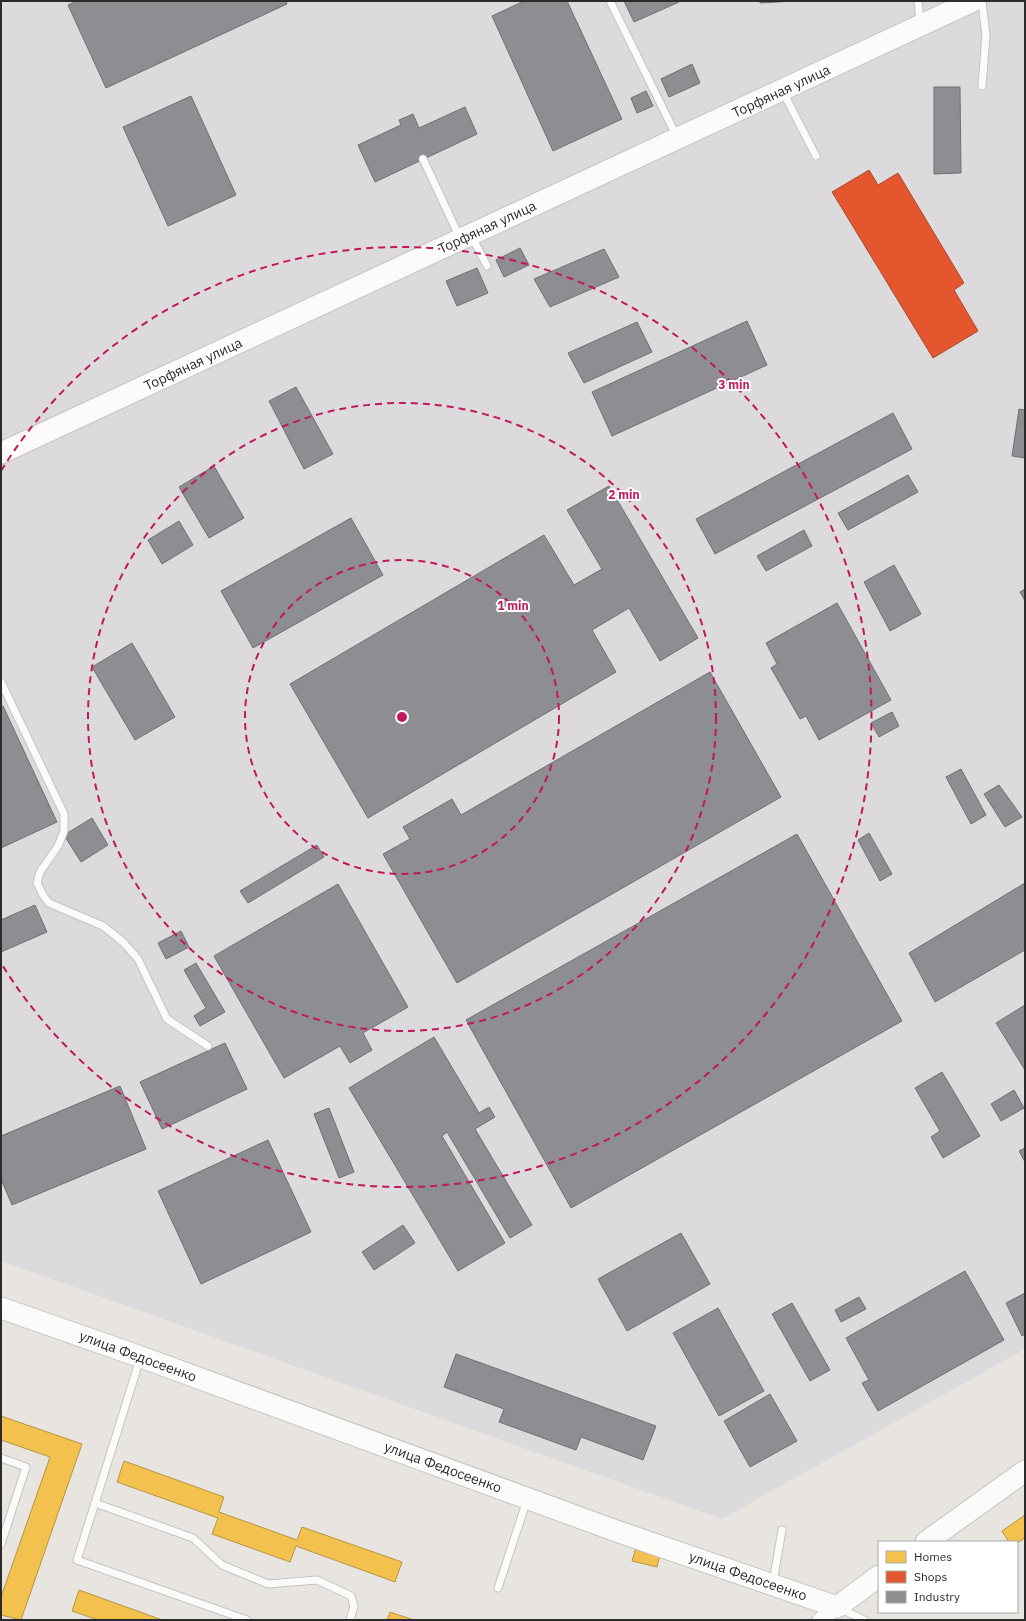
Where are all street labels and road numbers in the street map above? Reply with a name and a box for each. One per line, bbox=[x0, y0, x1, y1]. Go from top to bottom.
street label: Торфяная улица bbox=[729, 60, 833, 122]
street label: Торфяная улица bbox=[435, 196, 539, 258]
street label: Торфяная улица bbox=[141, 333, 245, 395]
street label: улица Федосеенко bbox=[77, 1326, 199, 1386]
street label: улица Федосеенко bbox=[382, 1437, 504, 1497]
street label: улица Федосеенко bbox=[687, 1547, 810, 1605]

